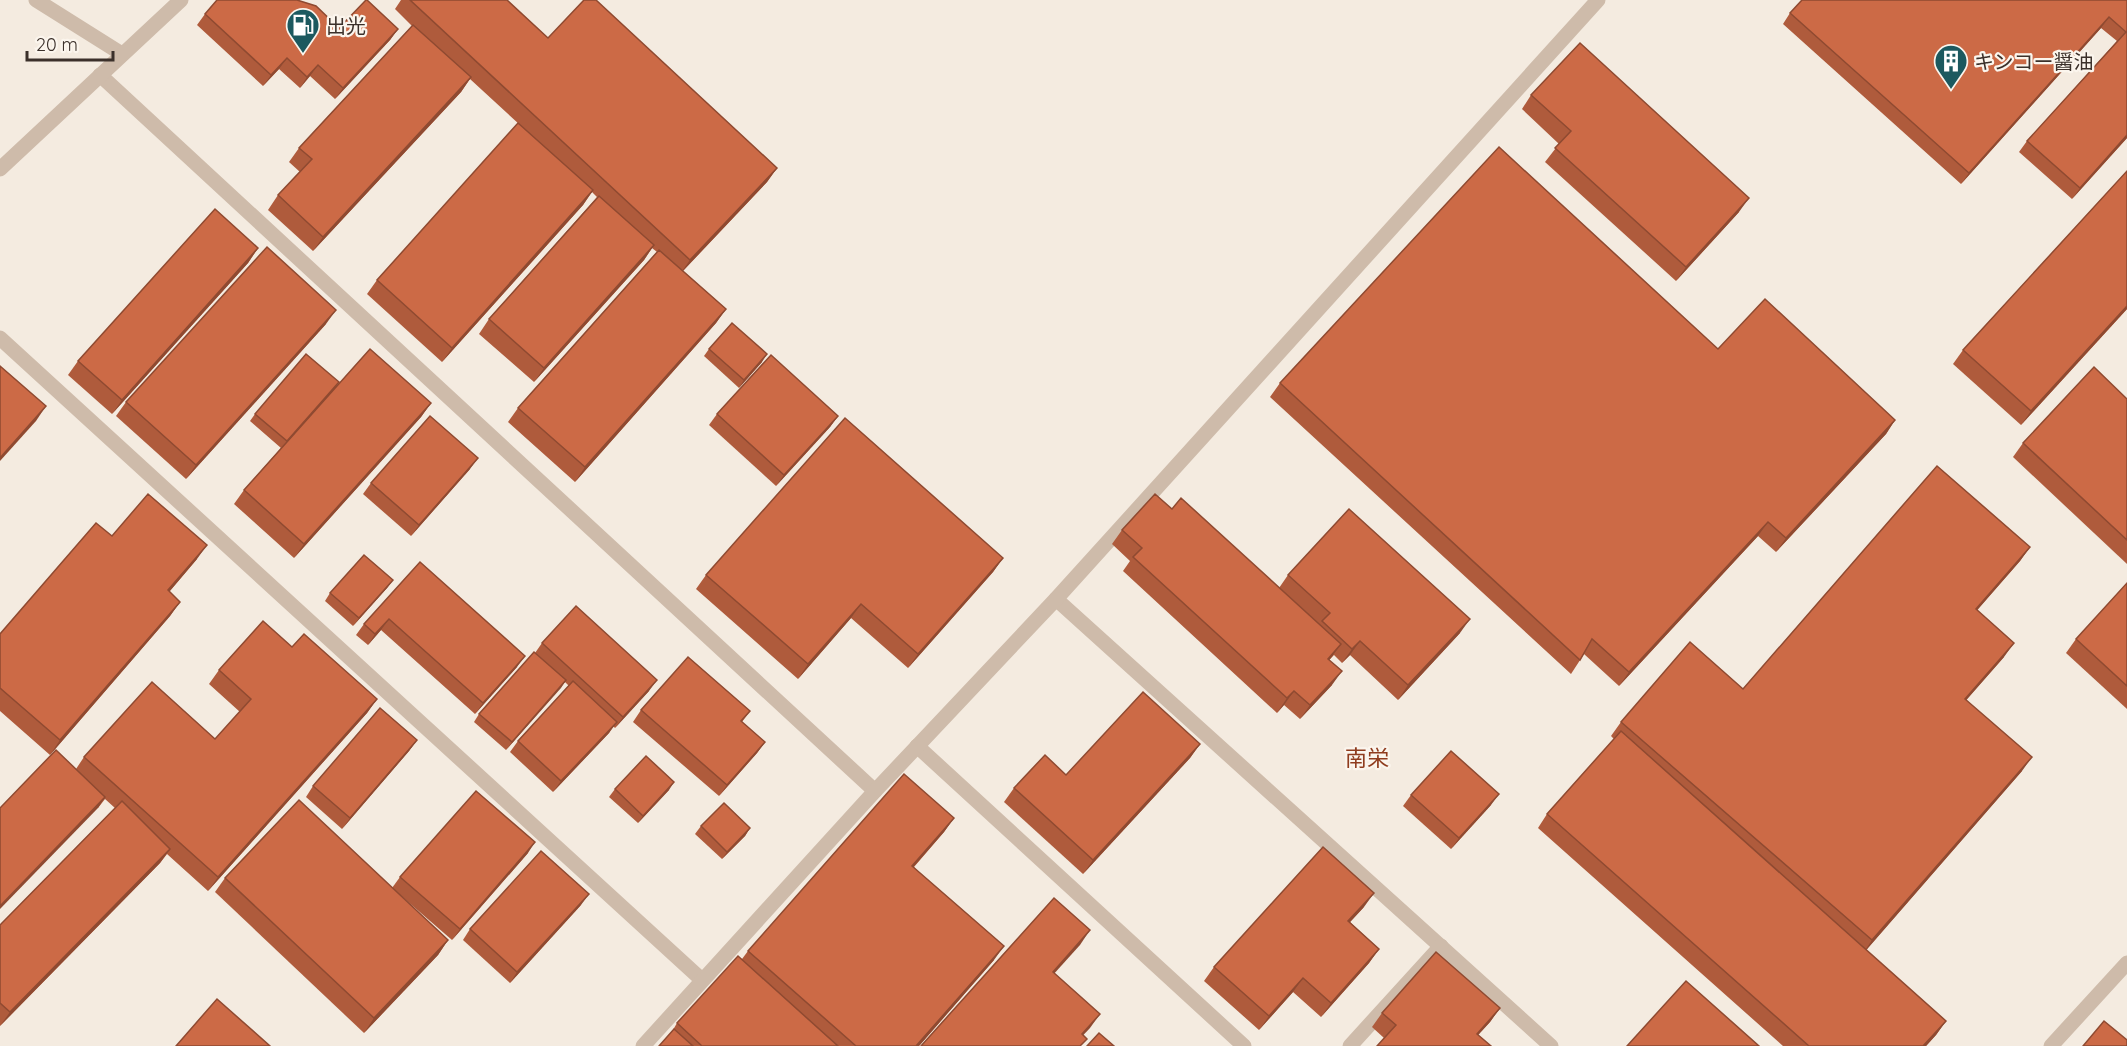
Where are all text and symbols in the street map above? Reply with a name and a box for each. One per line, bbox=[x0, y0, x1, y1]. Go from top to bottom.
fuel station icon: 出光 bbox=[285, 7, 321, 54]
place label: 出光 bbox=[326, 13, 366, 38]
scale bar bbox=[27, 24, 112, 62]
text: 20 m bbox=[36, 33, 78, 56]
building icon: キンコー醤油 bbox=[1933, 43, 1969, 90]
place label: キンコー醤油 bbox=[1974, 49, 2093, 74]
district label: 南栄 bbox=[1345, 744, 1389, 772]

